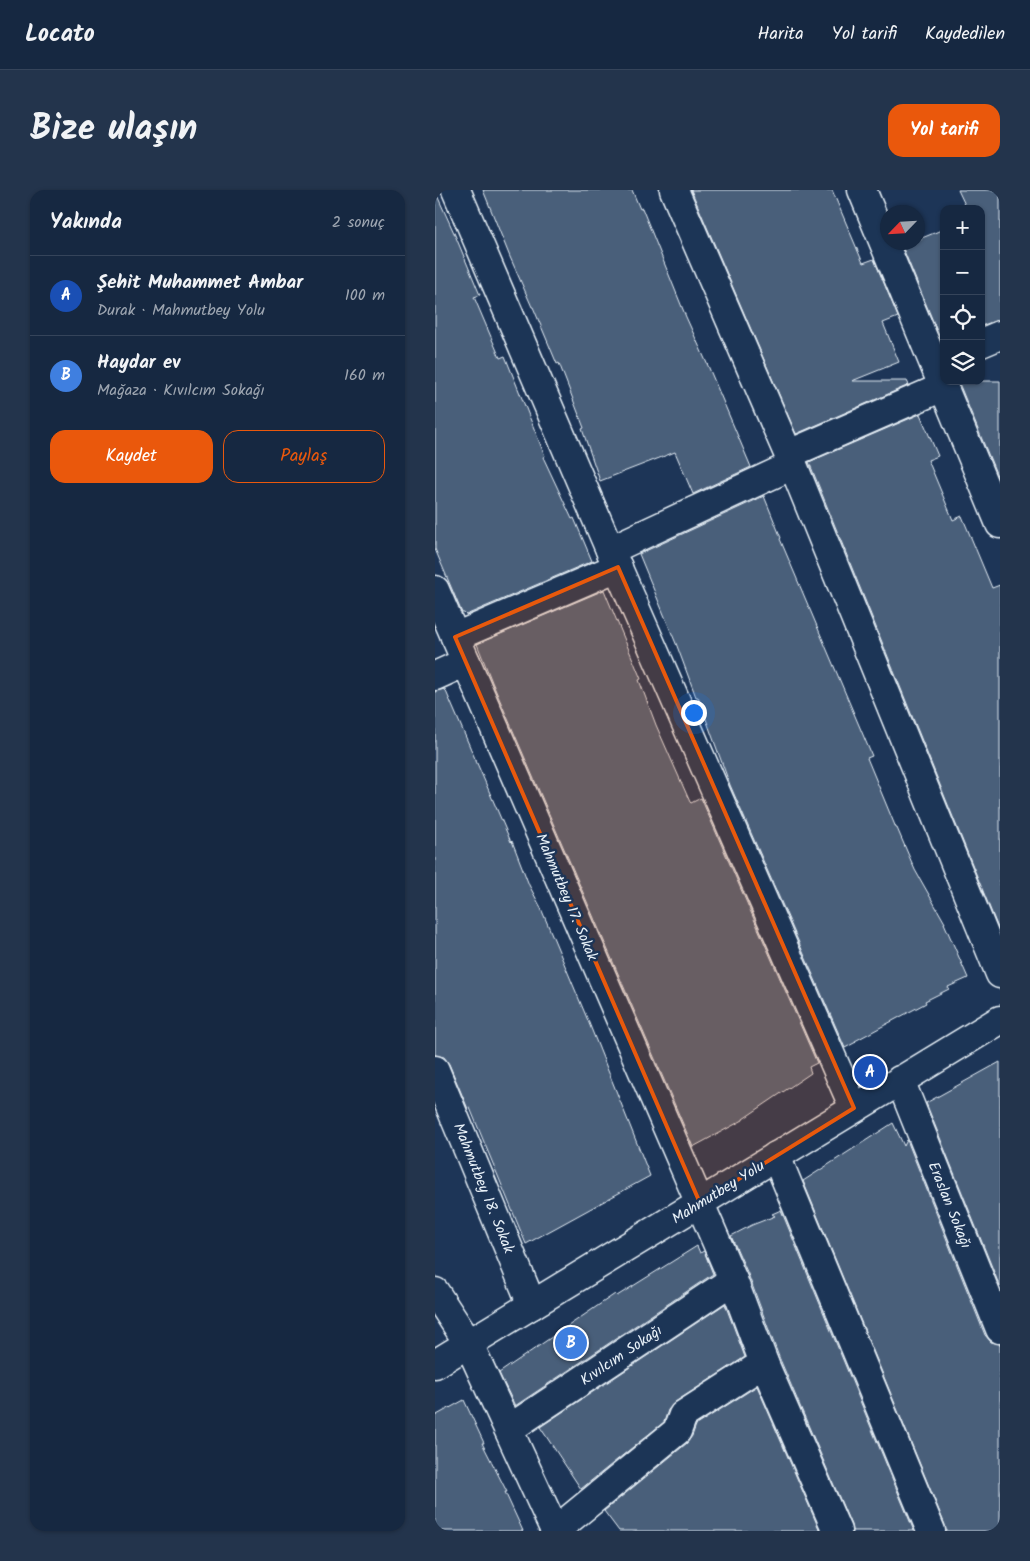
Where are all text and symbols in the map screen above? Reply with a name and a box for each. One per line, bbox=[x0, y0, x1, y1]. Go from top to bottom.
text: Locato bbox=[25, 15, 95, 54]
text: Harita bbox=[758, 20, 804, 49]
text: Yol tarifi bbox=[832, 20, 897, 49]
text: Kaydedilen bbox=[925, 20, 1005, 49]
text: Bize ulaşın bbox=[30, 102, 197, 158]
button: Yol tarifi bbox=[888, 104, 1000, 157]
north arrow bbox=[880, 205, 925, 250]
map controls bbox=[940, 205, 985, 385]
button: + bbox=[940, 205, 985, 250]
text: Yakında bbox=[50, 206, 122, 239]
text: 2 sonuç bbox=[332, 210, 385, 235]
button: − bbox=[940, 250, 985, 295]
text: Şehit Muhammet Ambar bbox=[97, 268, 303, 298]
text: A bbox=[61, 283, 71, 308]
text: 100 m bbox=[345, 283, 385, 308]
button: locate bbox=[940, 295, 985, 340]
text: Durak · Mahmutbey Yolu bbox=[97, 298, 265, 323]
button: layers bbox=[940, 340, 985, 385]
text: Haydar ev bbox=[97, 348, 180, 378]
text: B bbox=[61, 363, 71, 388]
text: 160 m bbox=[344, 363, 385, 388]
text: Mağaza · Kıvılcım Sokağı bbox=[97, 378, 265, 403]
button: Kaydet bbox=[50, 430, 213, 483]
button: Paylaş bbox=[223, 430, 385, 483]
your location bbox=[681, 700, 707, 726]
street label: Mahmutbey 17. Sokak bbox=[528, 830, 604, 966]
pin: A bbox=[854, 1053, 886, 1091]
street label: Mahmutbey 18. Sokak bbox=[446, 1120, 521, 1258]
street label: Mahmutbey Yolu bbox=[667, 1155, 770, 1231]
street label: Eraslan Sokağı bbox=[921, 1158, 977, 1252]
street label: Kıvılcım Sokağı bbox=[575, 1319, 668, 1392]
pin: B bbox=[555, 1324, 587, 1362]

